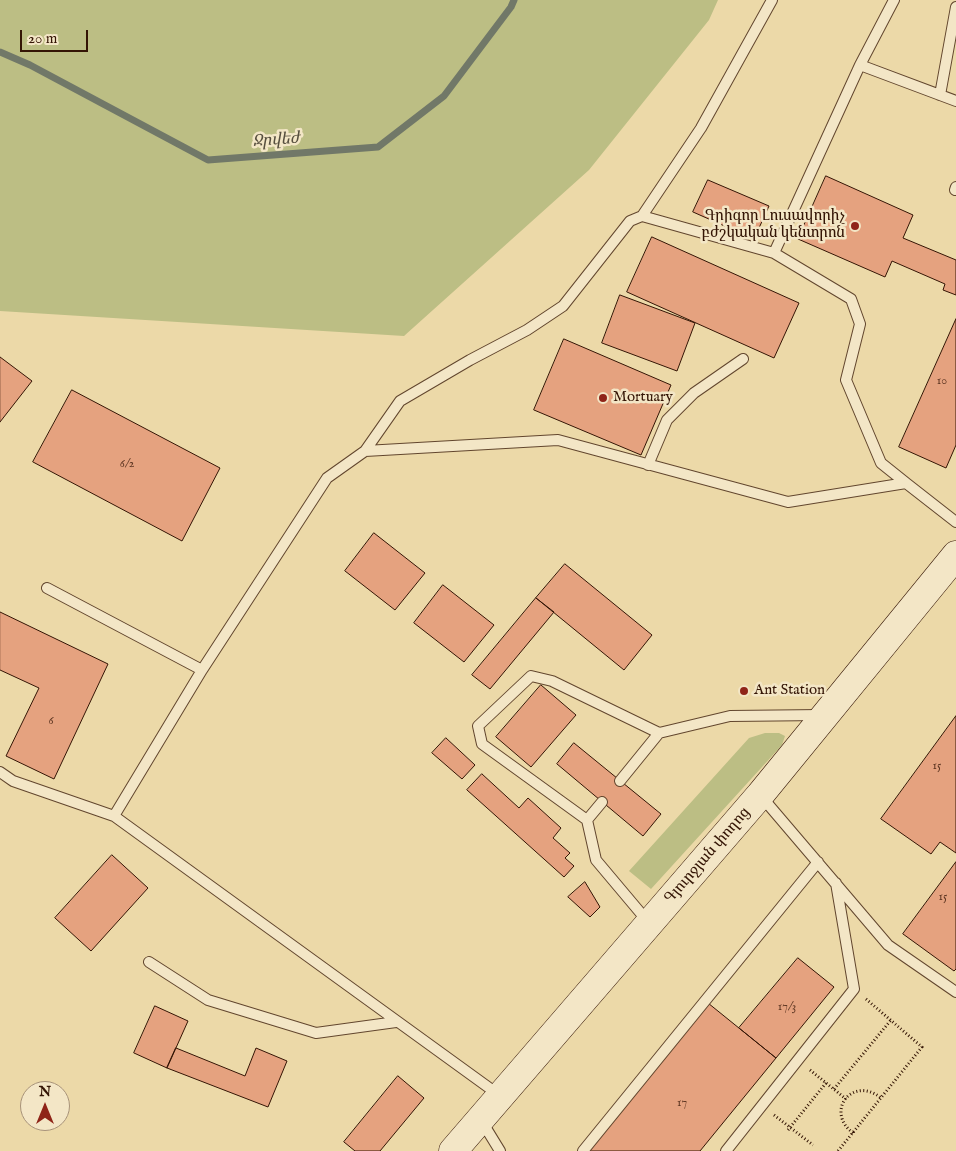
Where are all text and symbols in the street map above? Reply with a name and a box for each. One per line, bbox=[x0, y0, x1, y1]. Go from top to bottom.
scale bar bbox=[22, 20, 90, 52]
text: 20 m bbox=[28, 29, 57, 48]
water label: Ջրվեժ bbox=[252, 130, 300, 152]
place label: Գրիգոր Լուսավորիչ բժշկական կենտրոն bbox=[702, 208, 845, 243]
marker: Գրիգոր Լուսավորիչ բժշկական կենտրոն bbox=[849, 220, 861, 232]
house number: 10 bbox=[937, 375, 947, 389]
place label: Mortuary bbox=[613, 389, 673, 407]
marker: Mortuary bbox=[597, 392, 609, 404]
house number: 6/2 bbox=[120, 458, 134, 472]
place label: Ant Station bbox=[754, 682, 825, 700]
marker: Ant Station bbox=[738, 685, 750, 697]
house number: 6 bbox=[48, 715, 54, 729]
house number: 15 bbox=[933, 760, 941, 774]
street label: Գյուրջյան փողոց bbox=[661, 804, 755, 908]
house number: 15 bbox=[939, 891, 947, 905]
house number: 17/3 bbox=[778, 1001, 796, 1015]
north arrow bbox=[20, 1081, 70, 1131]
text: N bbox=[39, 1083, 51, 1101]
house number: 17 bbox=[677, 1097, 687, 1111]

